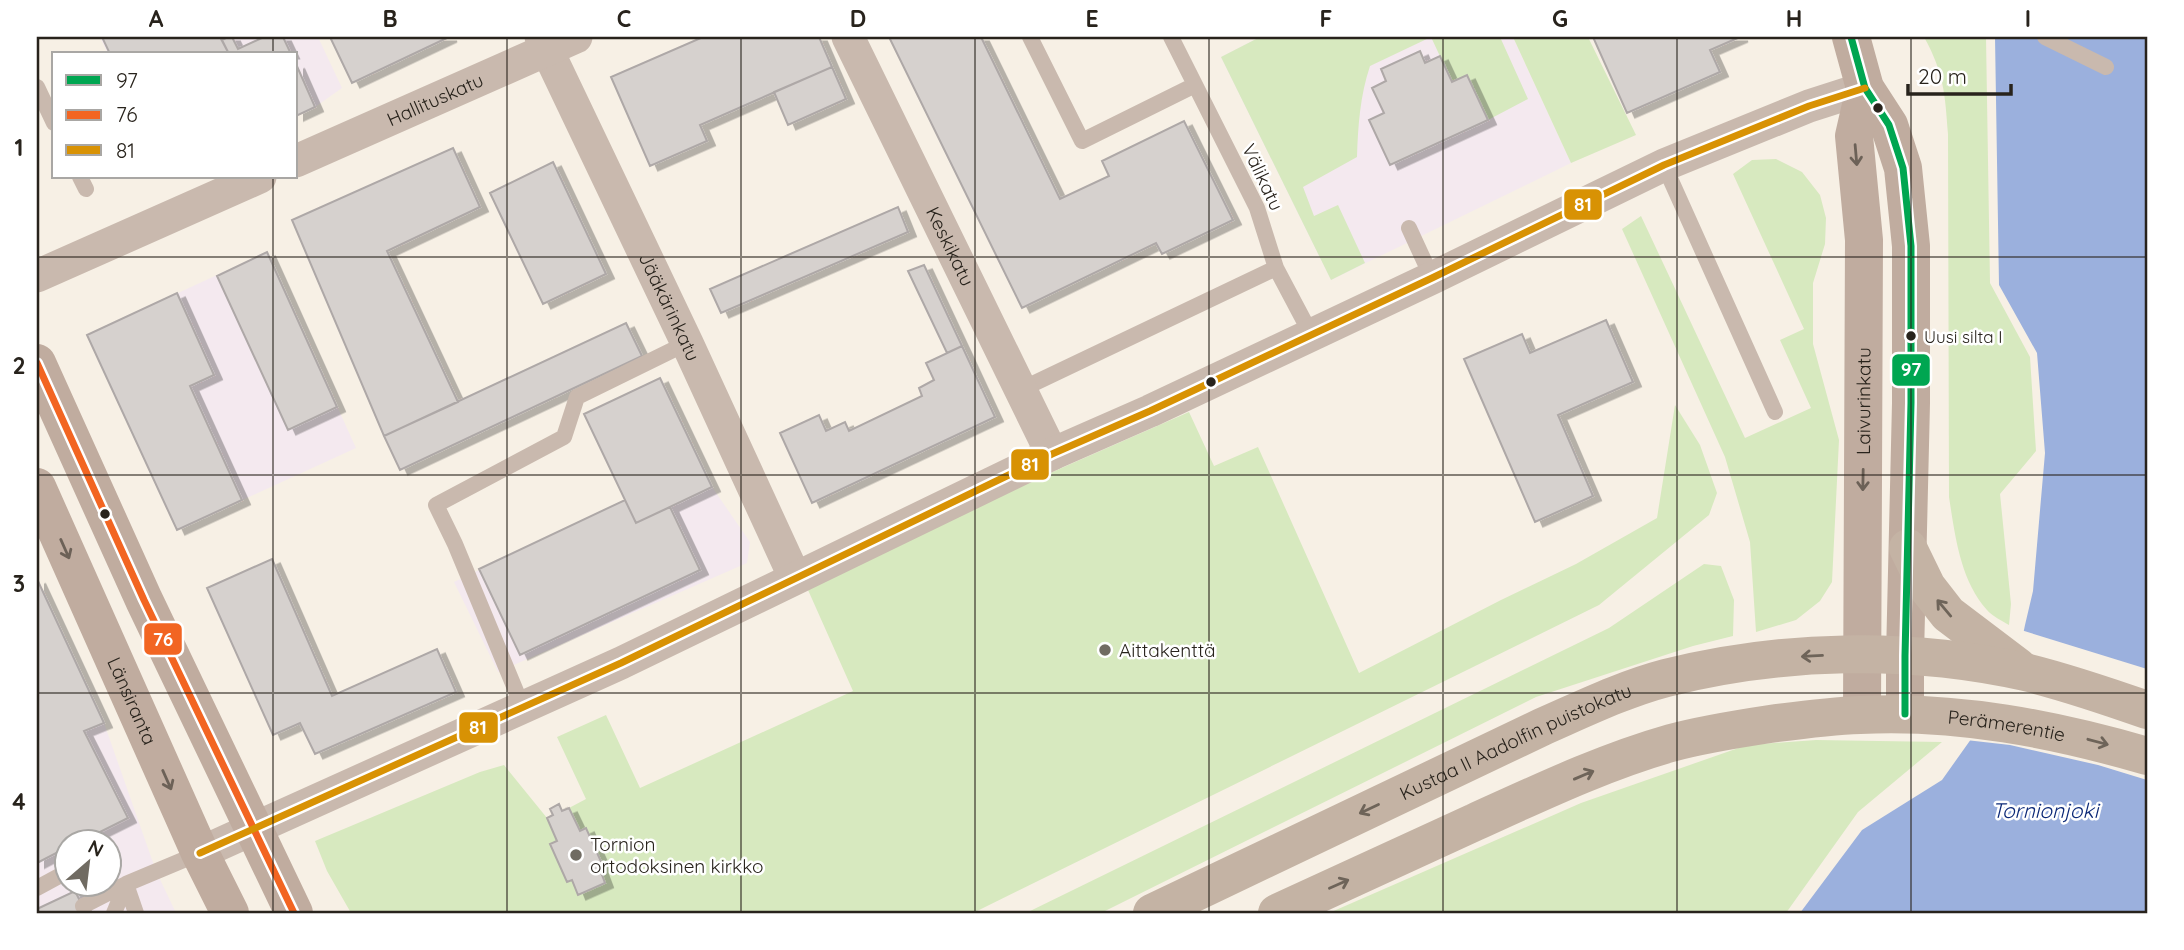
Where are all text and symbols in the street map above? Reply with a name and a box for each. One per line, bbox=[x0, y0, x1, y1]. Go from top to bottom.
text: A bbox=[149, 4, 164, 33]
text: B bbox=[382, 4, 398, 33]
text: C bbox=[617, 4, 631, 33]
text: D bbox=[850, 4, 866, 33]
text: E bbox=[1085, 4, 1099, 33]
text: F bbox=[1320, 4, 1332, 33]
text: G bbox=[1552, 4, 1568, 33]
text: H bbox=[1786, 4, 1802, 33]
text: I bbox=[2025, 4, 2031, 33]
legend bbox=[52, 52, 298, 178]
scale bar bbox=[1908, 52, 2011, 96]
text: 20 m bbox=[1918, 63, 1967, 89]
text: 97 bbox=[116, 67, 138, 93]
street label: Hallituskatu bbox=[383, 68, 487, 131]
text: 76 bbox=[116, 101, 137, 127]
unlabelled marker bbox=[1871, 101, 1885, 115]
text: 1 bbox=[15, 133, 23, 162]
text: 81 bbox=[116, 137, 135, 163]
street label: Välikatu bbox=[1237, 140, 1289, 214]
one-way arrow bbox=[1849, 143, 1862, 166]
line badge: 81 bbox=[1563, 188, 1603, 221]
text: 81 bbox=[1574, 192, 1592, 216]
street label: Keskikatu bbox=[921, 203, 980, 290]
street label: Jääkärinkatu bbox=[634, 249, 706, 365]
place label: Uusi silta I bbox=[1924, 326, 2002, 347]
marker: Uusi silta I bbox=[1904, 329, 1918, 343]
street label: Laivurinkatu bbox=[1851, 347, 1876, 455]
text: 2 bbox=[12, 351, 26, 380]
line badge: 97 bbox=[1891, 353, 1931, 387]
text: 97 bbox=[1901, 357, 1921, 381]
unlabelled marker bbox=[1204, 375, 1218, 389]
line badge: 81 bbox=[1010, 448, 1050, 481]
text: 81 bbox=[1021, 452, 1039, 476]
one-way arrow bbox=[1856, 469, 1870, 492]
unlabelled marker bbox=[98, 507, 112, 521]
one-way arrow bbox=[59, 538, 72, 560]
text: 3 bbox=[13, 569, 25, 598]
one-way arrow bbox=[1937, 600, 1952, 618]
line badge: 76 bbox=[143, 622, 183, 656]
text: 76 bbox=[153, 627, 173, 651]
place label: Aittakenttä bbox=[1119, 638, 1216, 662]
marker: Aittakenttä bbox=[1097, 642, 1113, 658]
one-way arrow bbox=[1801, 649, 1824, 662]
street label: Länsiranta bbox=[102, 653, 162, 748]
street label: Kustaa II Aadolfin puistokatu bbox=[1396, 678, 1635, 805]
street label: Perämerentie bbox=[1947, 705, 2067, 747]
line badge: 81 bbox=[458, 711, 499, 744]
text: 81 bbox=[469, 715, 487, 739]
one-way arrow bbox=[2086, 736, 2108, 749]
one-way arrow bbox=[1573, 767, 1594, 780]
one-way arrow bbox=[161, 768, 174, 790]
text: 4 bbox=[12, 787, 26, 816]
water label: Tornionjoki bbox=[1992, 797, 2101, 823]
one-way arrow bbox=[1359, 802, 1380, 816]
north arrow bbox=[52, 828, 122, 898]
place label: Tornion ortodoksinen kirkko bbox=[590, 832, 763, 878]
text: N bbox=[84, 834, 108, 862]
marker: Tornion ortodoksinen kirkko bbox=[568, 847, 584, 863]
one-way arrow bbox=[1328, 877, 1349, 890]

